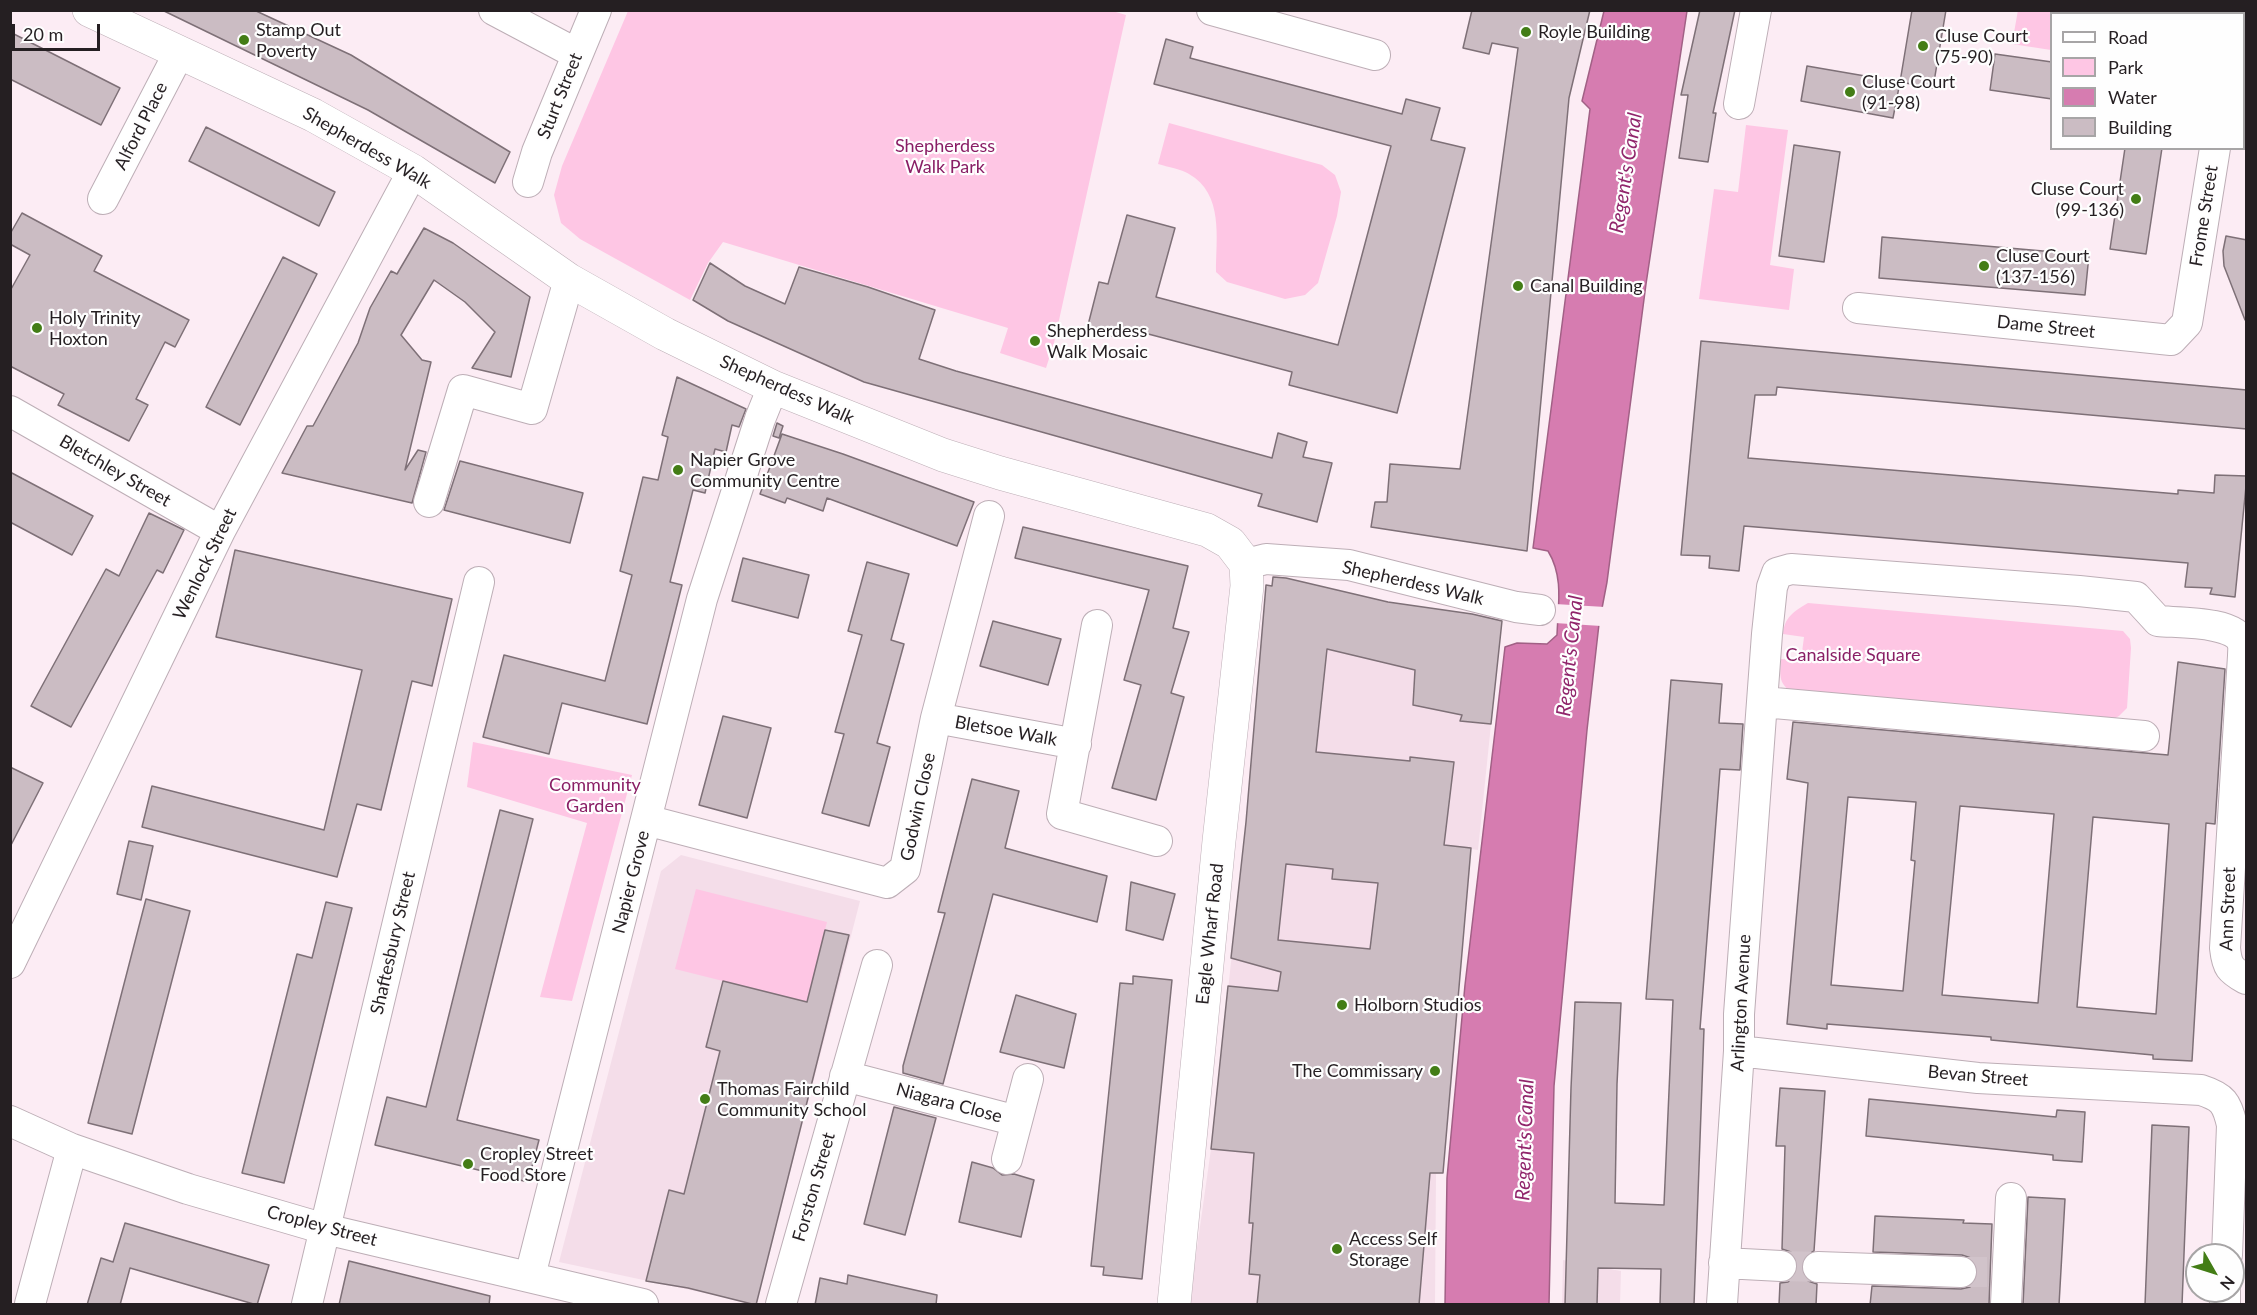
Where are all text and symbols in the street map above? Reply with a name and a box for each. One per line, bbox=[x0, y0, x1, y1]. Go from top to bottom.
scale bar bbox=[15, 12, 104, 50]
legend bbox=[2050, 12, 2245, 150]
place label: Stamp Out Poverty bbox=[256, 19, 341, 62]
place label: Royle Building bbox=[1538, 21, 1650, 43]
text: 20 m bbox=[23, 23, 63, 45]
marker: Royle Building bbox=[1519, 25, 1533, 39]
place label: Cluse Court (75-90) bbox=[1935, 25, 2028, 68]
text: Road bbox=[2108, 26, 2148, 48]
marker: Stamp Out Poverty bbox=[237, 33, 251, 47]
marker: Cluse Court (75-90) bbox=[1916, 39, 1930, 53]
street label: Sturt Street bbox=[533, 50, 587, 142]
text: Park bbox=[2108, 56, 2143, 78]
place label: Cluse Court (91-98) bbox=[1862, 71, 1955, 113]
street label: Alford Place bbox=[110, 79, 172, 173]
marker: Cluse Court (91-98) bbox=[1843, 85, 1857, 99]
text: Water bbox=[2108, 86, 2157, 108]
street label: Shepherdess Walk bbox=[299, 102, 435, 194]
water label: Regent's Canal bbox=[1605, 111, 1647, 235]
text: Building bbox=[2108, 116, 2172, 138]
park label: Shepherdess Walk Park bbox=[895, 135, 995, 178]
street label: Frome Street bbox=[2185, 164, 2223, 268]
place label: Cluse Court (99-136) bbox=[2031, 178, 2124, 220]
marker: Cluse Court (99-136) bbox=[2129, 192, 2143, 206]
place label: Cluse Court (137-156) bbox=[1996, 245, 2089, 288]
marker: Cluse Court (137-156) bbox=[1977, 259, 1991, 273]
place label: Canal Building bbox=[1530, 275, 1643, 297]
marker: Canal Building bbox=[1511, 279, 1525, 293]
place label: Holy Trinity Hoxton bbox=[49, 307, 140, 350]
street label: Dame Street bbox=[1996, 311, 2096, 343]
place label: Shepherdess Walk Mosaic bbox=[1047, 320, 1148, 362]
marker: Holy Trinity Hoxton bbox=[30, 321, 44, 335]
marker: Shepherdess Walk Mosaic bbox=[1028, 334, 1042, 348]
street label: Shepherdess Walk bbox=[716, 351, 858, 429]
street label: Bletchley Street bbox=[55, 430, 175, 512]
place label: Napier Grove Community Centre bbox=[690, 449, 840, 492]
marker: Napier Grove Community Centre bbox=[671, 463, 685, 477]
street label: Wenlock Street bbox=[169, 505, 241, 623]
street label: Shepherdess Walk bbox=[1340, 556, 1486, 610]
water label: Regent's Canal bbox=[1552, 594, 1588, 718]
park label: Canalside Square bbox=[1786, 644, 1920, 666]
street label: Bletsoe Walk bbox=[953, 711, 1059, 751]
street label: Godwin Close bbox=[896, 751, 940, 863]
park label: Community Garden bbox=[549, 774, 641, 816]
street label: Napier Grove bbox=[608, 828, 654, 936]
street label: Eagle Wharf Road bbox=[1192, 862, 1228, 1006]
street label: Ann Street bbox=[2216, 867, 2240, 951]
street label: Shaftesbury Street bbox=[366, 869, 420, 1017]
street label: Arlington Avenue bbox=[1727, 934, 1755, 1072]
place label: Holborn Studios bbox=[1354, 994, 1482, 1016]
marker: Holborn Studios bbox=[1335, 998, 1349, 1012]
place label: The Commissary bbox=[1292, 1060, 1423, 1082]
street label: Bevan Street bbox=[1927, 1061, 2029, 1091]
marker: The Commissary bbox=[1428, 1064, 1442, 1078]
place label: Thomas Fairchild Community School bbox=[717, 1078, 866, 1120]
street label: Niagara Close bbox=[894, 1078, 1004, 1128]
water label: Regent's Canal bbox=[1511, 1079, 1539, 1201]
marker: Thomas Fairchild Community School bbox=[698, 1092, 712, 1106]
street label: Forston Street bbox=[788, 1130, 840, 1244]
place label: Cropley Street Food Store bbox=[480, 1143, 593, 1186]
marker: Cropley Street Food Store bbox=[461, 1157, 475, 1171]
street label: Cropley Street bbox=[265, 1201, 379, 1251]
place label: Access Self Storage bbox=[1349, 1228, 1437, 1270]
marker: Access Self Storage bbox=[1330, 1242, 1344, 1256]
north arrow bbox=[2185, 1243, 2245, 1303]
text: N bbox=[2217, 1273, 2239, 1294]

